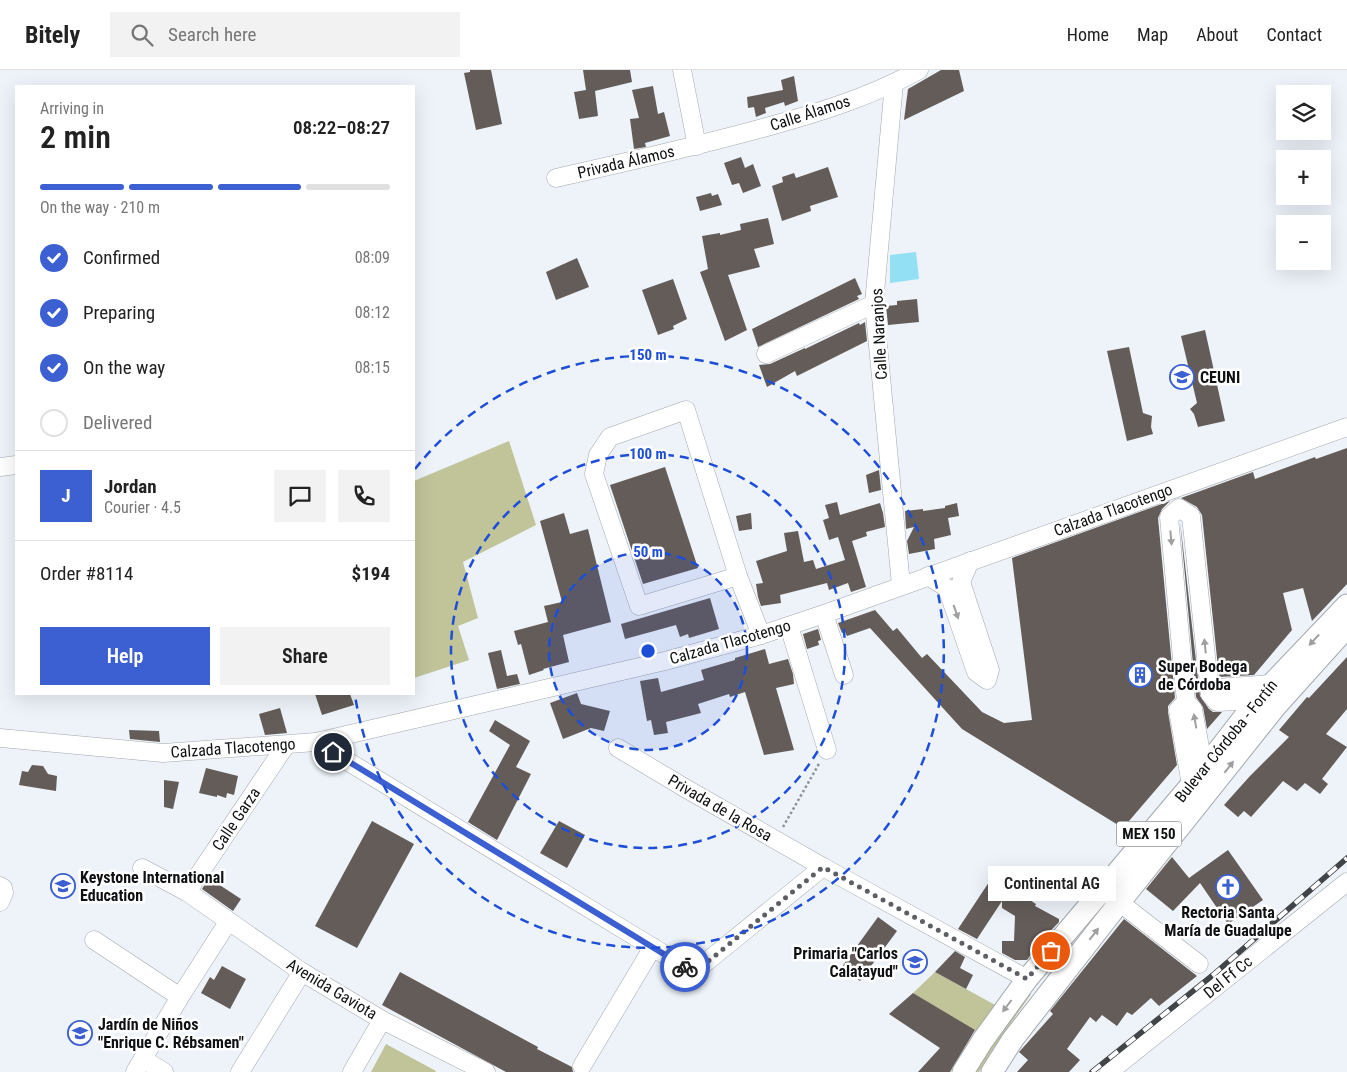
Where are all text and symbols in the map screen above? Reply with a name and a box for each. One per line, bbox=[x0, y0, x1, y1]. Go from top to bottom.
search box bbox=[110, 12, 460, 57]
text: Bitely bbox=[25, 21, 80, 49]
icon: search bbox=[128, 21, 156, 49]
text: Search here bbox=[168, 23, 256, 46]
text: Home bbox=[1067, 24, 1109, 45]
text: Map bbox=[1137, 24, 1168, 45]
text: About bbox=[1196, 24, 1238, 45]
text: Contact bbox=[1266, 24, 1322, 45]
map controls bbox=[1276, 85, 1331, 270]
button: layers bbox=[1276, 85, 1331, 140]
street label: Calle Álamos bbox=[768, 91, 852, 135]
text: Arriving in bbox=[40, 99, 104, 118]
text: 08:22–08:27 bbox=[293, 116, 390, 139]
text: 2 min bbox=[40, 118, 111, 156]
street label: Privada Álamos bbox=[576, 142, 676, 182]
button: + bbox=[1276, 150, 1331, 205]
text: On the way · 210 m bbox=[40, 198, 160, 217]
button: − bbox=[1276, 215, 1331, 270]
icon: check bbox=[40, 244, 68, 272]
text: Confirmed bbox=[83, 246, 160, 269]
text: 08:09 bbox=[355, 248, 390, 267]
street label: Calle Naranjos bbox=[867, 288, 891, 380]
icon: check bbox=[40, 299, 68, 327]
text: Preparing bbox=[83, 301, 155, 324]
text: 08:12 bbox=[355, 303, 390, 322]
text: 150 m bbox=[629, 346, 667, 364]
icon: check bbox=[40, 354, 68, 382]
text: On the way bbox=[83, 356, 165, 379]
text: 08:15 bbox=[355, 358, 390, 377]
school or university icon: CEUNI bbox=[1169, 364, 1195, 390]
place label: CEUNI bbox=[1200, 368, 1240, 387]
text: Delivered bbox=[83, 411, 152, 434]
text: 100 m bbox=[629, 445, 667, 463]
button: chat bbox=[274, 470, 326, 522]
button: phone bbox=[338, 470, 390, 522]
text: Jordan bbox=[104, 475, 157, 498]
street label: Calzada Tlacotengo bbox=[1051, 480, 1175, 540]
text: J bbox=[61, 484, 71, 507]
text: Courier · 4.5 bbox=[104, 498, 181, 517]
one-way arrow bbox=[1168, 530, 1176, 546]
text: 50 m bbox=[633, 543, 663, 561]
text: Order #8114 bbox=[40, 562, 133, 585]
text: $194 bbox=[352, 562, 390, 585]
one-way arrow bbox=[953, 605, 960, 620]
street label: Calzada Tlacotengo bbox=[667, 616, 793, 668]
button: Help bbox=[40, 627, 210, 685]
button: Share bbox=[220, 627, 390, 685]
one-way arrow bbox=[1308, 634, 1320, 646]
one-way arrow bbox=[1201, 637, 1209, 653]
centre of rings bbox=[639, 642, 657, 660]
place label: Super Bodega de Córdoba bbox=[1158, 657, 1248, 694]
building icon: Super Bodega de Córdoba bbox=[1127, 662, 1153, 688]
street label: Bulevar Córdoba - Fortín bbox=[1171, 676, 1281, 806]
one-way arrow bbox=[1191, 713, 1199, 729]
pin bbox=[312, 731, 354, 773]
street label: Calzada Tlacotengo bbox=[170, 734, 296, 762]
icon: home bbox=[319, 738, 347, 766]
one-way arrow bbox=[1223, 761, 1234, 774]
street label: Privada de la Rosa bbox=[665, 771, 775, 845]
street label: Calle Garza bbox=[208, 784, 264, 854]
road number: MEX 150 bbox=[1116, 822, 1182, 846]
callout: Continental AG bbox=[987, 866, 1115, 901]
place label: Keystone International Education bbox=[80, 868, 224, 905]
school or university icon: Keystone International Education bbox=[50, 873, 76, 899]
text: Continental AG bbox=[1004, 874, 1100, 893]
church icon: Rectoria Santa María de Guadalupe bbox=[1215, 874, 1241, 900]
place label: Rectoria Santa María de Guadalupe bbox=[1164, 903, 1292, 940]
one-way arrow bbox=[1088, 928, 1099, 941]
pin bbox=[1030, 930, 1072, 972]
icon: bag bbox=[1037, 937, 1065, 965]
courier bbox=[660, 942, 710, 992]
place label: Primaria "Carlos Calatayud" bbox=[793, 944, 898, 981]
school or university icon: Primaria "Carlos Calatayud" bbox=[902, 949, 928, 975]
street label: Del Ff Cc bbox=[1200, 952, 1256, 1002]
icon: bike bbox=[671, 953, 699, 981]
street label: Avenida Gaviota bbox=[284, 955, 380, 1023]
one-way arrow bbox=[1002, 999, 1012, 1013]
place label: Jardín de Niños "Enrique C. Rébsamen" bbox=[98, 1015, 244, 1052]
school or university icon: Jardín de Niños "Enrique C. Rébsamen" bbox=[67, 1020, 93, 1046]

